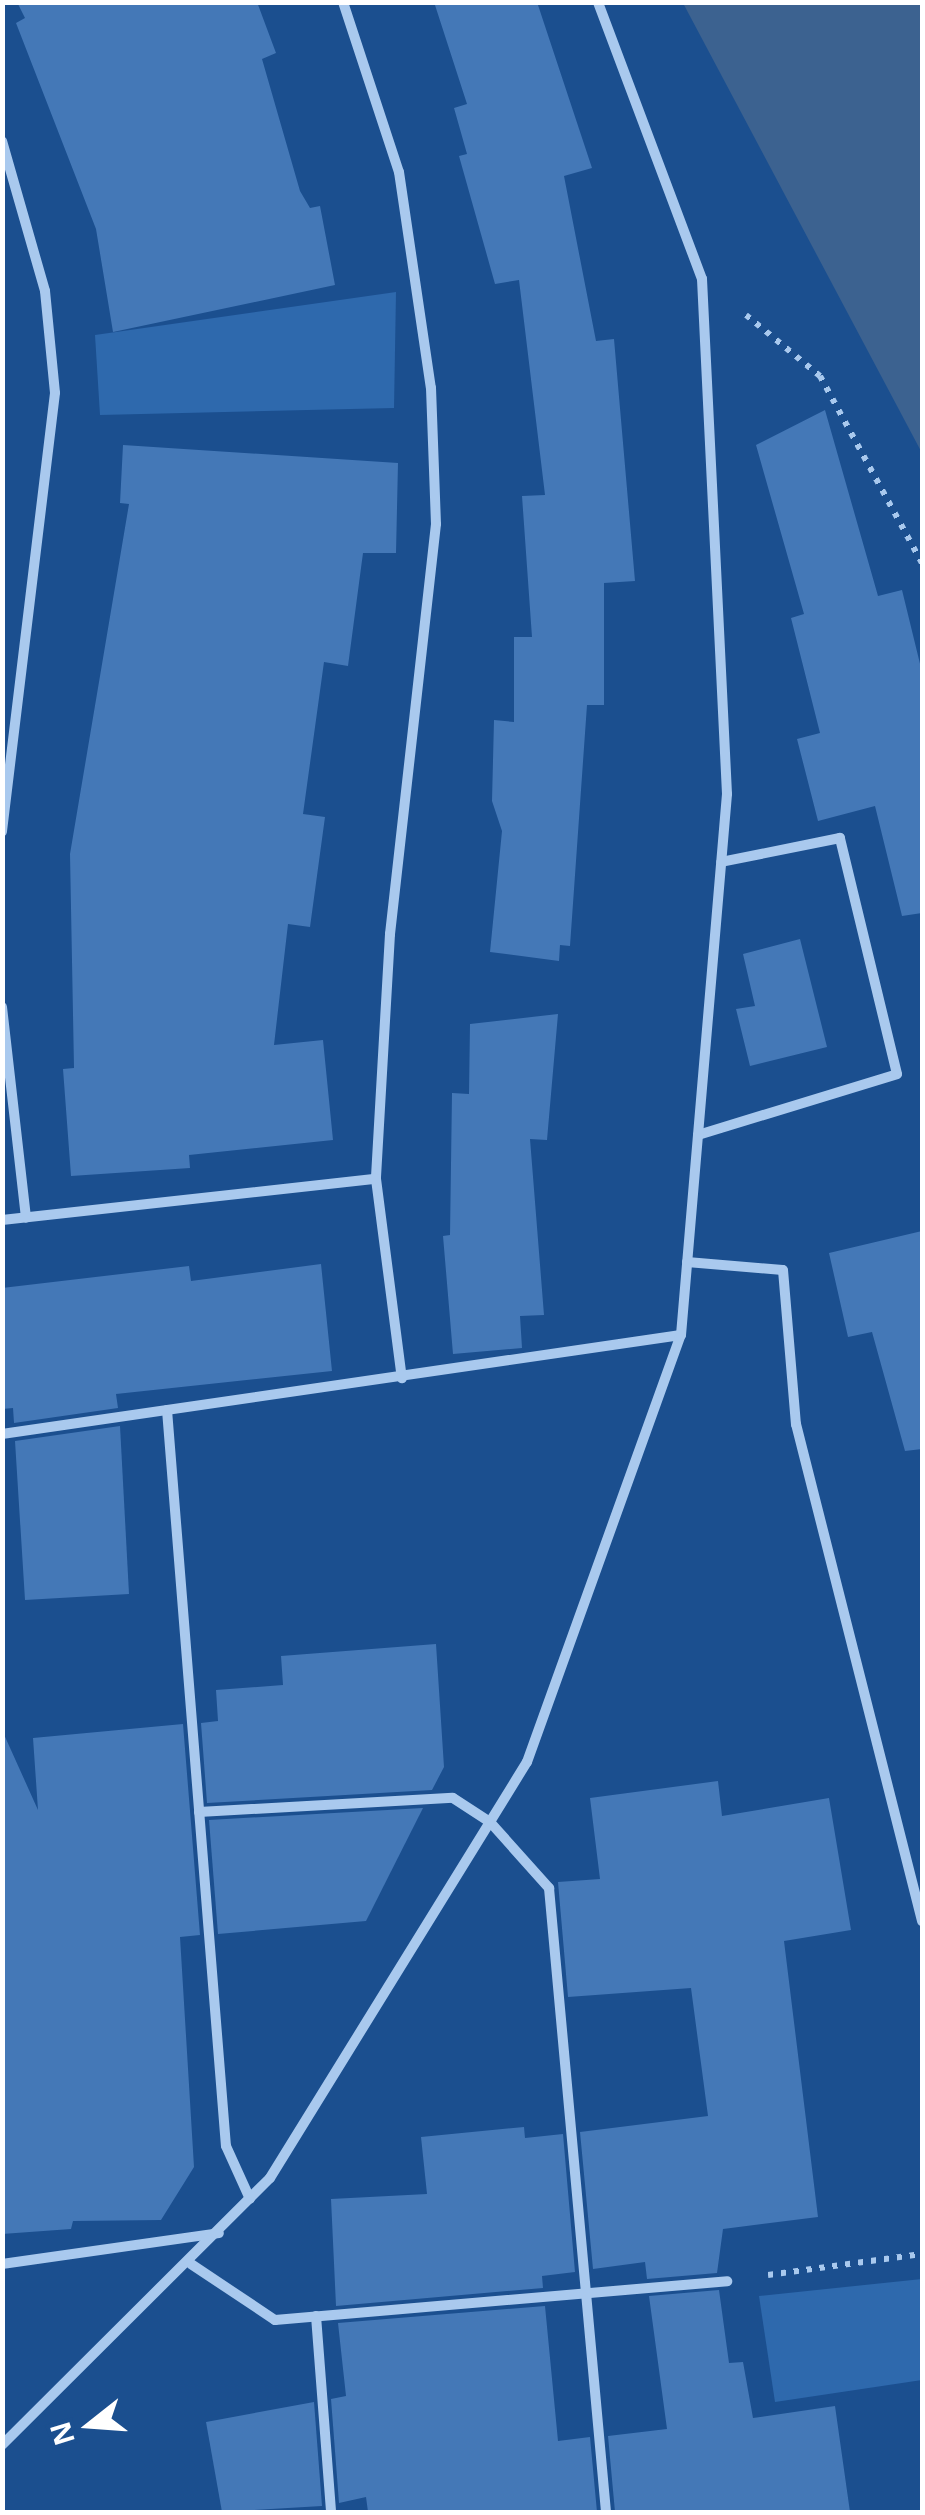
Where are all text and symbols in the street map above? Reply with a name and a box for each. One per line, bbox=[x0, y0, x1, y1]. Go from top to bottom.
north arrow bbox=[40, 2375, 140, 2475]
text: N bbox=[40, 2417, 83, 2450]

